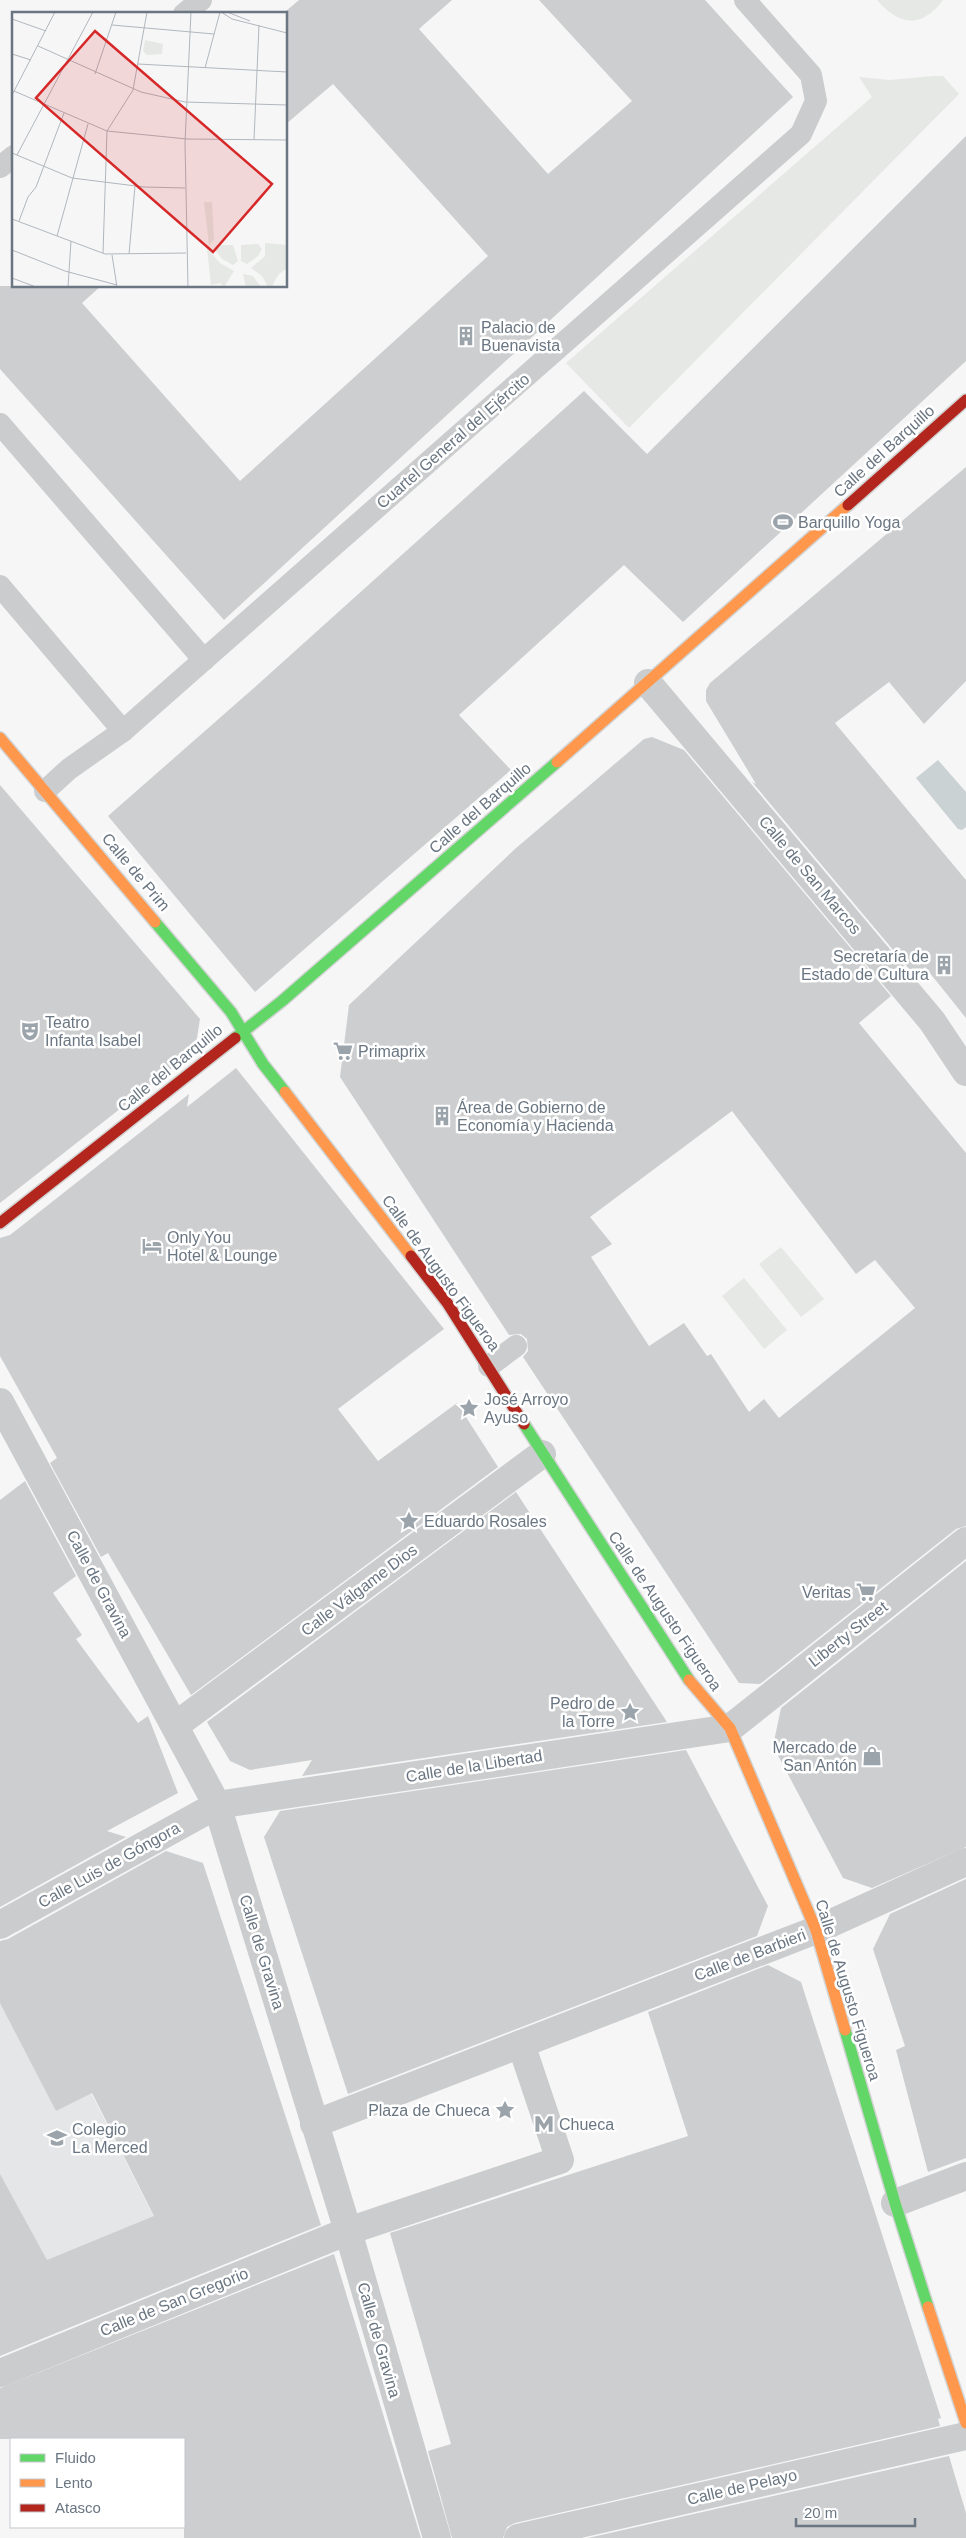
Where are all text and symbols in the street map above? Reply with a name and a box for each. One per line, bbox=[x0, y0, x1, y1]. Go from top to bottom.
inset map bbox=[12, 12, 288, 288]
place label: Palacio de Buenavista bbox=[481, 319, 560, 354]
building icon: Palacio de Buenavista bbox=[455, 325, 477, 347]
street label: Cuartel General del Ejército bbox=[373, 370, 533, 512]
street label: Calle del Barquillo bbox=[830, 401, 938, 500]
sports icon: Barquillo Yoga bbox=[772, 511, 794, 533]
place label: Barquillo Yoga bbox=[798, 514, 900, 531]
street label: Calle del Barquillo bbox=[426, 759, 534, 857]
street label: Calle de San Marcos bbox=[756, 813, 864, 937]
street label: Calle de Prim bbox=[99, 830, 173, 914]
place label: Secretaría de Estado de Cultura bbox=[801, 948, 929, 983]
building icon: Secretaría de Estado de Cultura bbox=[933, 954, 955, 976]
place label: Teatro Infanta Isabel bbox=[45, 1014, 141, 1049]
theatre icon: Teatro Infanta Isabel bbox=[19, 1020, 41, 1042]
street label: Calle del Barquillo bbox=[115, 1021, 226, 1115]
supermarket icon: Primaprix bbox=[332, 1040, 354, 1062]
place label: Primaprix bbox=[358, 1043, 426, 1060]
place label: Área de Gobierno de Economía y Hacienda bbox=[457, 1098, 614, 1134]
building icon: Área de Gobierno de Economía y Hacienda bbox=[431, 1105, 453, 1127]
street label: Calle de Augusto Figueroa bbox=[379, 1192, 503, 1354]
place label: Only You Hotel & Lounge bbox=[167, 1229, 277, 1264]
hotel icon: Only You Hotel & Lounge bbox=[141, 1235, 163, 1257]
place label: José Arroyo Ayuso bbox=[484, 1391, 569, 1426]
place icon: José Arroyo Ayuso bbox=[458, 1397, 480, 1419]
place icon: Eduardo Rosales bbox=[398, 1510, 420, 1532]
place label: Eduardo Rosales bbox=[424, 1513, 547, 1530]
street label: Calle de Gravina bbox=[64, 1527, 135, 1641]
street label: Calle de Augusto Figueroa bbox=[605, 1528, 725, 1694]
street label: Calle Válgame Dios bbox=[298, 1541, 420, 1639]
supermarket icon: Veritas bbox=[855, 1581, 877, 1603]
place label: Veritas bbox=[802, 1584, 851, 1601]
street label: Liberty Street bbox=[805, 1598, 891, 1670]
place label: Pedro de la Torre bbox=[550, 1695, 615, 1730]
place icon: Pedro de la Torre bbox=[619, 1701, 641, 1723]
place label: Mercado de San Antón bbox=[773, 1739, 857, 1774]
shop icon: Mercado de San Antón bbox=[861, 1745, 883, 1767]
street label: Calle de la Libertad bbox=[405, 1747, 543, 1785]
street label: Calle Luis de Góngora bbox=[35, 1819, 183, 1911]
street label: Calle de Gravina bbox=[236, 1893, 288, 2012]
street label: Calle de Augusto Figueroa bbox=[812, 1897, 884, 2083]
street label: Calle de Barbieri bbox=[692, 1926, 808, 1984]
place icon: Plaza de Chueca bbox=[494, 2099, 516, 2121]
place label: Plaza de Chueca bbox=[368, 2102, 490, 2119]
metro station icon: Chueca bbox=[533, 2113, 555, 2135]
place label: Chueca bbox=[559, 2116, 614, 2133]
place label: Colegio La Merced bbox=[72, 2121, 148, 2156]
school or university icon: Colegio La Merced bbox=[46, 2127, 68, 2149]
street label: Calle de San Gregorio bbox=[97, 2264, 251, 2340]
street label: Calle de Gravina bbox=[354, 2280, 404, 2400]
legend bbox=[10, 2438, 185, 2528]
text: Fluido bbox=[55, 2449, 96, 2466]
street label: Calle de Pelayo bbox=[685, 2466, 799, 2508]
text: Lento bbox=[55, 2474, 93, 2491]
scale bar bbox=[796, 2496, 915, 2528]
text: Atasco bbox=[55, 2499, 101, 2516]
text: 20 m bbox=[804, 2504, 837, 2521]

